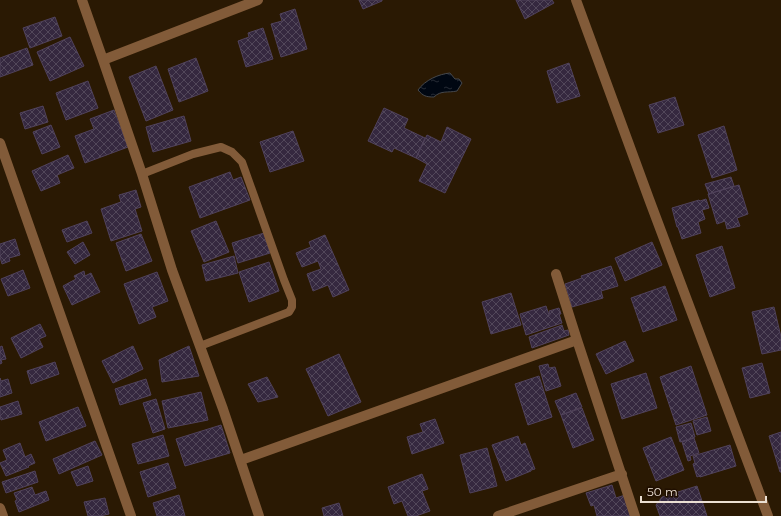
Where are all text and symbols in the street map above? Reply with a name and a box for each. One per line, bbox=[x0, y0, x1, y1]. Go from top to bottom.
scale bar bbox=[641, 478, 766, 504]
text: 50 m bbox=[647, 484, 678, 499]

